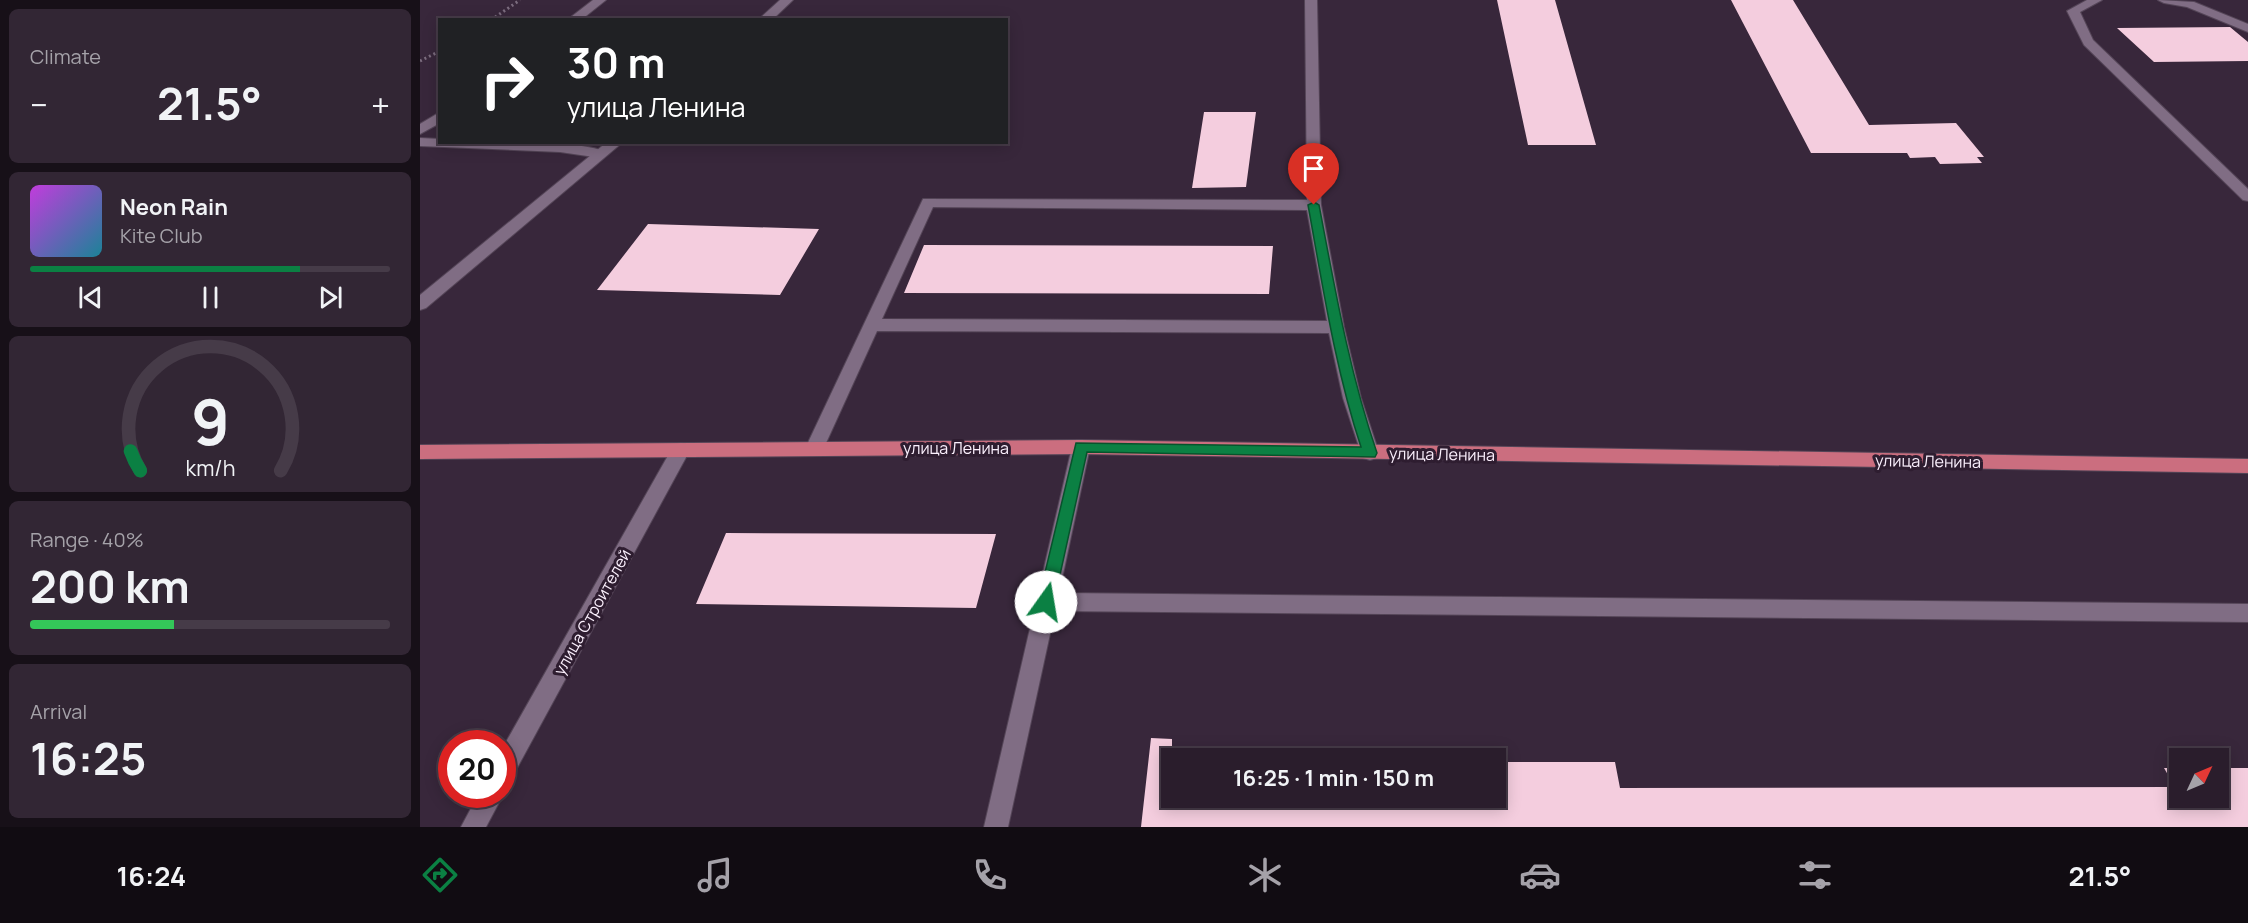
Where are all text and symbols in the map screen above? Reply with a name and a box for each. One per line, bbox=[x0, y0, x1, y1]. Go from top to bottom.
text: 30 m bbox=[567, 33, 665, 91]
icon: right bbox=[468, 42, 546, 120]
text: Climate bbox=[30, 43, 101, 70]
text: 21.5° bbox=[157, 72, 262, 134]
text: − bbox=[30, 82, 48, 127]
text: + bbox=[371, 82, 390, 127]
text: улица Ленина bbox=[567, 88, 746, 125]
pin bbox=[1288, 143, 1339, 205]
icon: arrive bbox=[1297, 152, 1330, 185]
text: Neon Rain bbox=[120, 192, 228, 222]
text: Kite Club bbox=[120, 222, 203, 249]
icon: previous bbox=[74, 281, 107, 314]
icon: pause bbox=[194, 281, 227, 314]
icon: next bbox=[314, 281, 347, 314]
text: 9 bbox=[191, 378, 229, 464]
street label: улица Ленина bbox=[903, 437, 1009, 459]
street label: улица Ленина bbox=[1389, 442, 1495, 466]
street label: улица Ленина bbox=[1875, 449, 1981, 473]
text: km/h bbox=[185, 453, 235, 482]
text: Range · 40% bbox=[30, 526, 144, 553]
street label: улица Строителей bbox=[548, 545, 636, 679]
text: 200 km bbox=[30, 555, 190, 617]
position arrow bbox=[1014, 570, 1078, 634]
text: Arrival bbox=[30, 698, 87, 725]
text: 16:25 bbox=[30, 727, 146, 789]
speed limit sign: 20 bbox=[438, 730, 516, 808]
north arrow bbox=[2169, 748, 2229, 808]
map controls bbox=[2169, 748, 2229, 808]
text: 16:25 · 1 min · 150 m bbox=[1233, 763, 1434, 793]
icon: directions bbox=[419, 854, 461, 896]
icon: music bbox=[694, 854, 736, 896]
icon: phone bbox=[969, 854, 1011, 896]
icon: climate bbox=[1244, 854, 1286, 896]
icon: car bbox=[1519, 854, 1561, 896]
icon: filters bbox=[1794, 854, 1836, 896]
text: 16:24 bbox=[116, 857, 186, 894]
text: 21.5° bbox=[2069, 857, 2132, 894]

